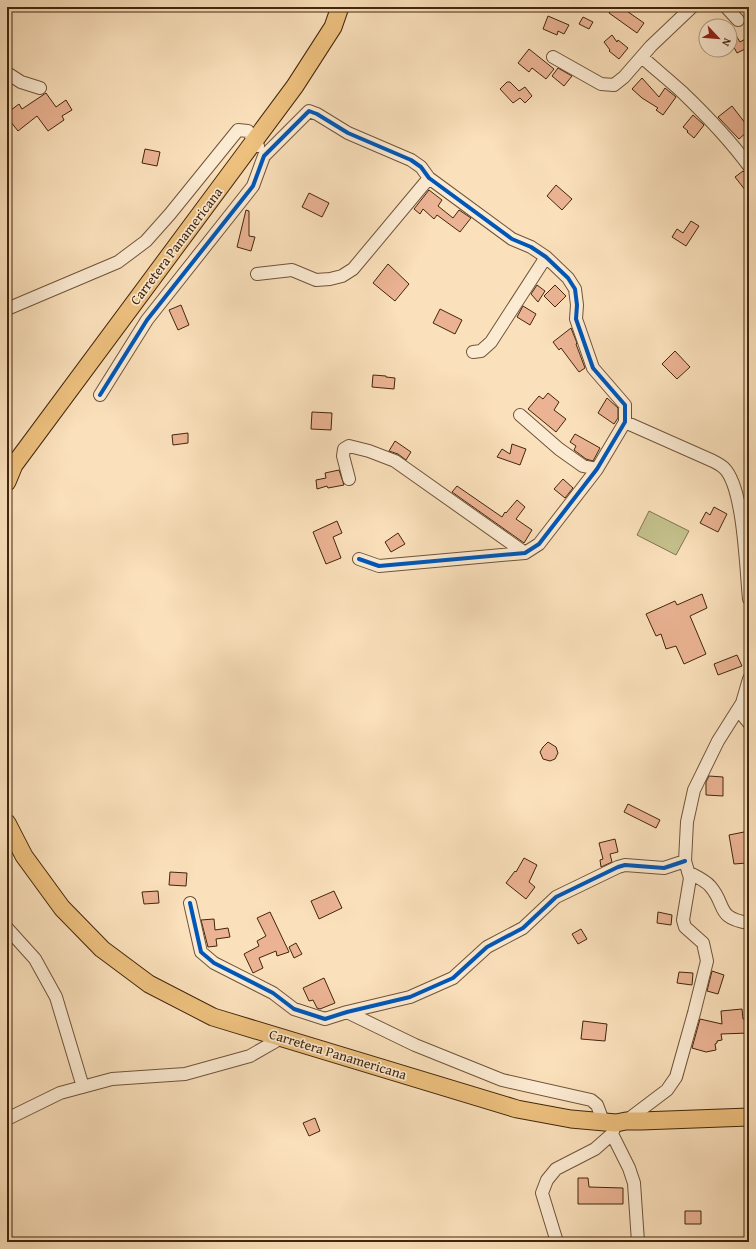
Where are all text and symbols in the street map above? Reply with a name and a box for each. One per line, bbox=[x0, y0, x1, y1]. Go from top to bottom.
north arrow bbox=[698, 18, 738, 58]
text: N bbox=[718, 36, 736, 50]
street label: Carretera Panamericana bbox=[125, 183, 227, 309]
street label: Carretera Panamericana bbox=[267, 1024, 409, 1085]

